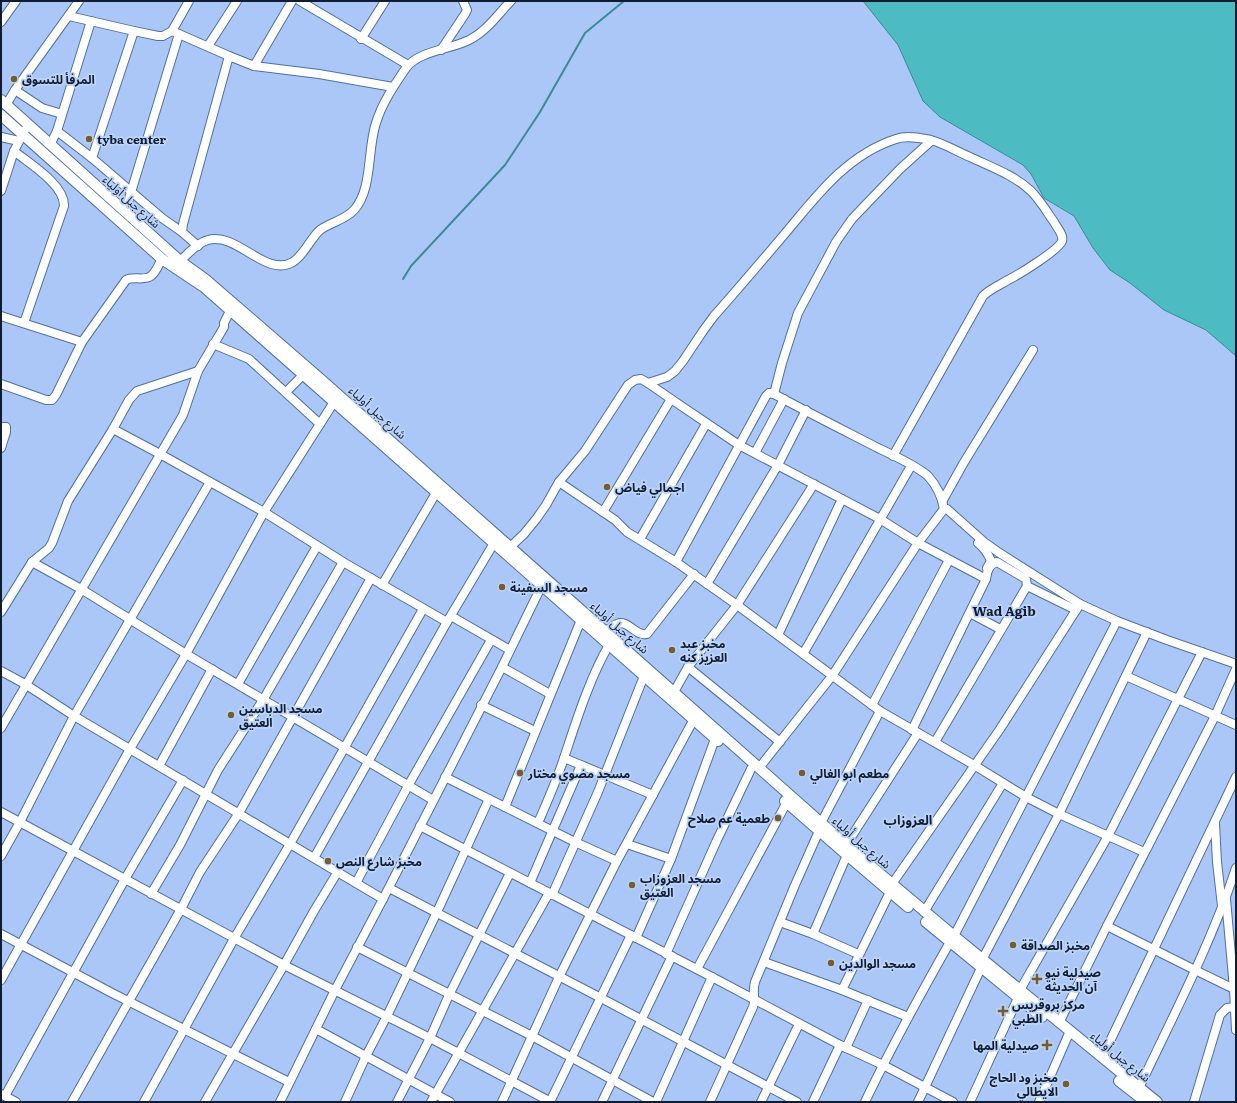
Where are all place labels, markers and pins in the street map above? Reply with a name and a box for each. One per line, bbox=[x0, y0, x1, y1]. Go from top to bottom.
place label: المرفأ للتسوق bbox=[22, 70, 95, 88]
marker: المرفأ للتسوق bbox=[9, 74, 19, 84]
place label: tyba center bbox=[97, 130, 166, 148]
marker: tyba center bbox=[84, 134, 94, 144]
place label: اجمالي فياض bbox=[615, 478, 685, 498]
marker: اجمالي فياض bbox=[602, 482, 612, 492]
place label: مسجد السفينة bbox=[510, 578, 588, 596]
marker: مسجد السفينة bbox=[497, 582, 507, 592]
place label: مخبز عبد العزيز كنه bbox=[680, 634, 727, 666]
marker: مخبز عبد العزيز كنه bbox=[667, 645, 677, 655]
place label: مسجد الدباسين العتيق bbox=[239, 699, 323, 731]
marker: مسجد الدباسين العتيق bbox=[226, 710, 236, 720]
place label: مسجد مضوي مختار bbox=[527, 764, 630, 784]
place label: مطعم ابو الغالي bbox=[810, 764, 889, 784]
marker: مسجد مضوي مختار bbox=[515, 768, 525, 778]
marker: مطعم ابو الغالي bbox=[797, 768, 807, 778]
place label: طعمية عم صلاح bbox=[688, 809, 770, 828]
marker: طعمية عم صلاح bbox=[773, 813, 783, 823]
place label: مخبز شارع النص bbox=[336, 852, 422, 871]
marker: مخبز شارع النص bbox=[323, 856, 333, 866]
place label: مسجد العزوزاب العتيق bbox=[640, 869, 721, 901]
marker: مسجد العزوزاب العتيق bbox=[627, 880, 637, 890]
place label: مخبز الصداقة bbox=[1021, 936, 1090, 954]
marker: مخبز الصداقة bbox=[1008, 940, 1018, 950]
place label: مسجد الوالدين bbox=[839, 954, 916, 972]
marker: مسجد الوالدين bbox=[826, 958, 836, 968]
place label: صيدلية نيو آن الحديثة bbox=[1045, 963, 1101, 995]
marker: صيدلية نيو آن الحديثة bbox=[1032, 974, 1042, 984]
place label: مركز بروقريس الطبي bbox=[1012, 995, 1085, 1029]
marker: مركز بروقريس الطبي bbox=[997, 1005, 1009, 1017]
place label: صيدلية المها bbox=[973, 1036, 1039, 1054]
marker: صيدلية المها bbox=[1042, 1040, 1052, 1050]
place label: مخبز ود الحاج الايطالي bbox=[989, 1068, 1058, 1102]
marker: مخبز ود الحاج الايطالي bbox=[1061, 1079, 1071, 1089]

